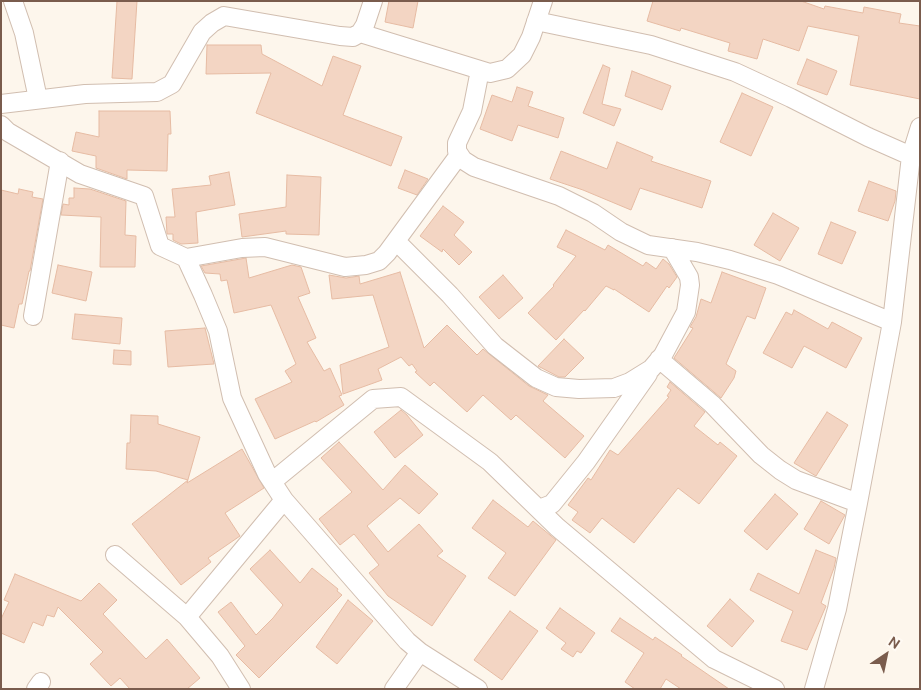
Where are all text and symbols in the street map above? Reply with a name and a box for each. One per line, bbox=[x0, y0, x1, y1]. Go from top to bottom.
north arrow bbox=[861, 630, 911, 680]
text: N bbox=[886, 633, 903, 652]

